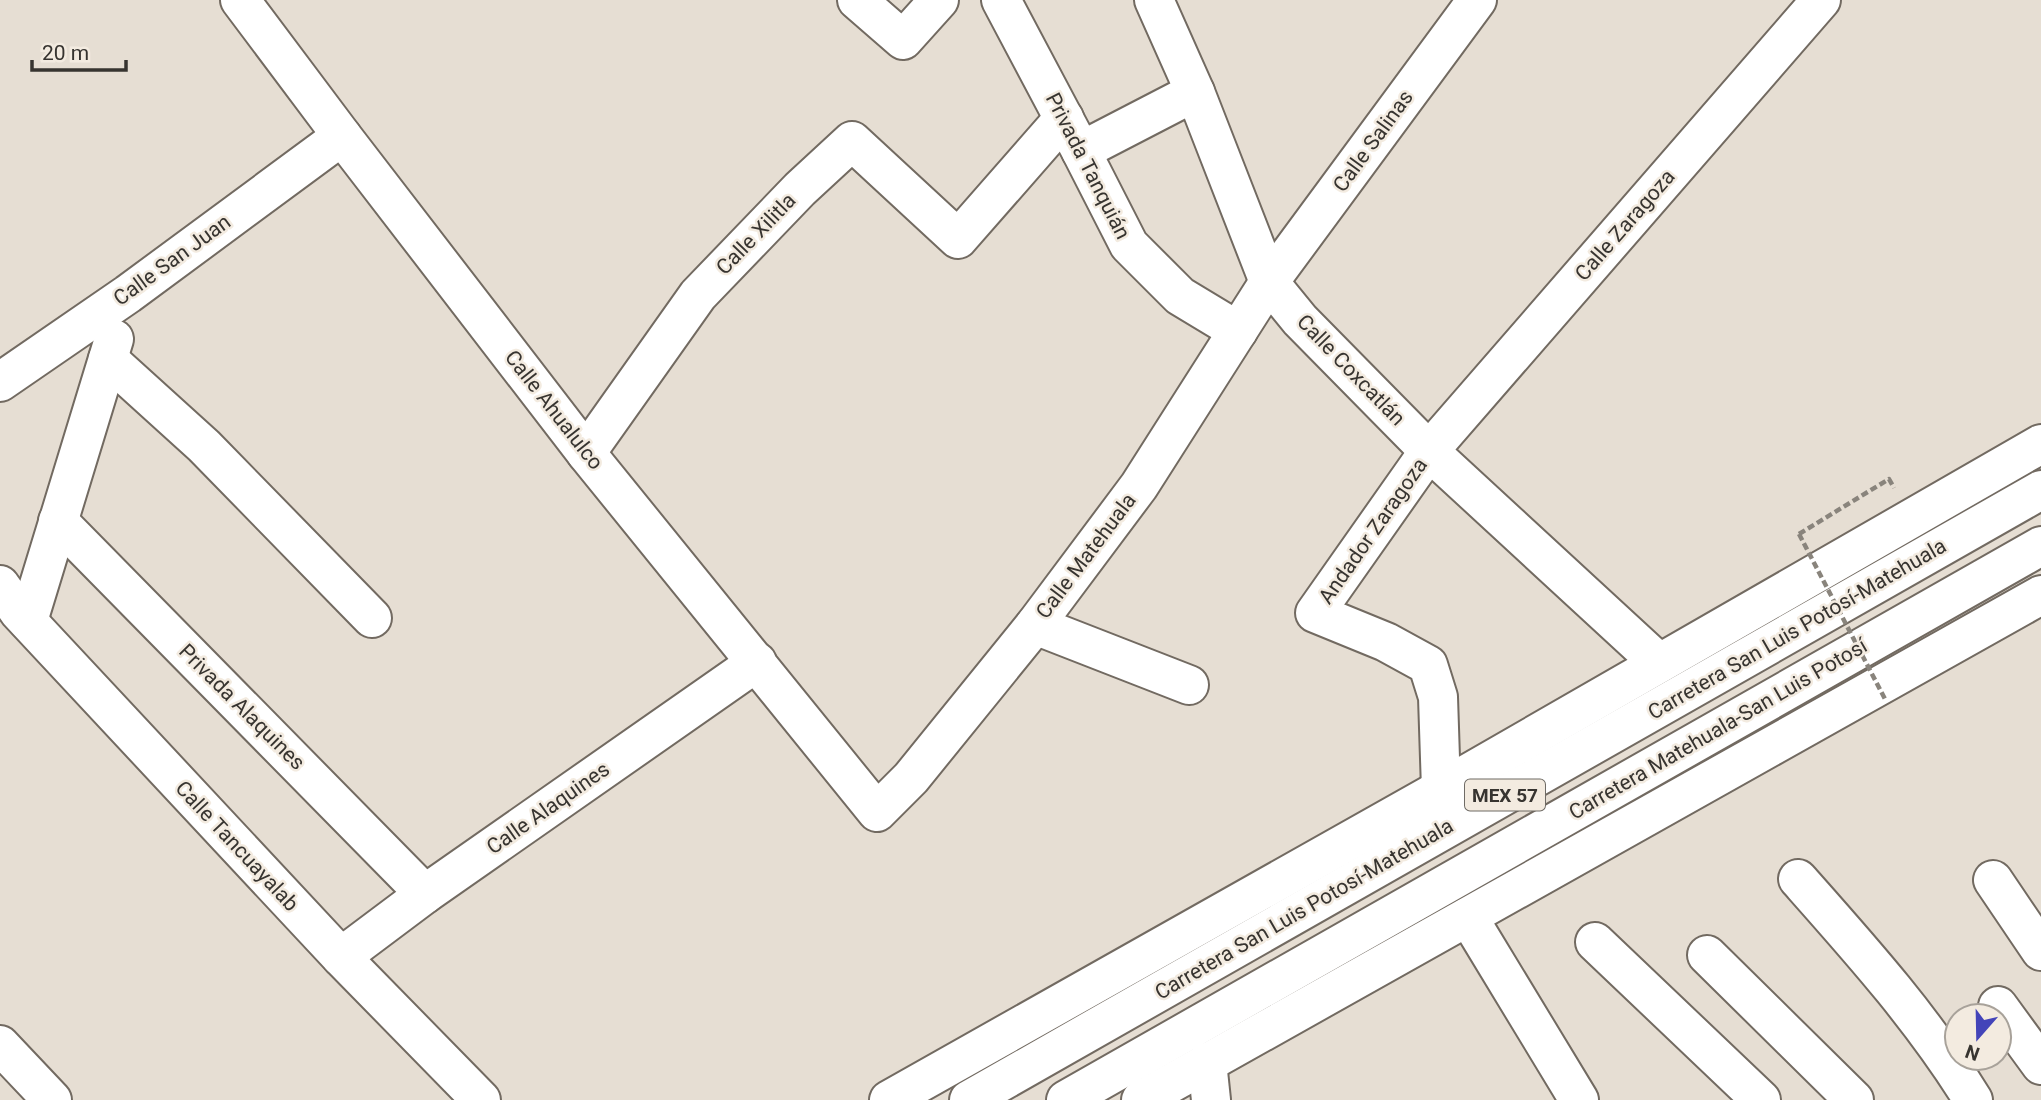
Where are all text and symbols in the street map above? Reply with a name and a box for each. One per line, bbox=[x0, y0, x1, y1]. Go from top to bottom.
scale bar bbox=[32, 28, 126, 72]
text: 20 m bbox=[42, 41, 89, 65]
street label: Calle Salinas bbox=[1328, 86, 1418, 196]
street label: Privada Tanquián bbox=[1041, 89, 1135, 243]
street label: Calle Zaragoza bbox=[1570, 165, 1680, 285]
street label: Calle Xilitla bbox=[711, 188, 801, 280]
street label: Calle San Juan bbox=[109, 210, 235, 310]
street label: Calle Coxcatlán bbox=[1292, 310, 1410, 430]
street label: Calle Ahualulco bbox=[500, 346, 608, 474]
street label: Andador Zaragoza bbox=[1314, 454, 1432, 608]
street label: Calle Matehuala bbox=[1031, 489, 1141, 623]
street label: Carretera San Luis Potosí-Matehuala bbox=[1644, 534, 1950, 724]
street label: Carretera Matehuala-San Luis Potosí bbox=[1565, 633, 1872, 824]
street label: Privada Alaquines bbox=[174, 639, 310, 775]
street label: Calle Alaquines bbox=[482, 757, 614, 859]
street label: Calle Tancuayalab bbox=[171, 776, 303, 916]
road number: MEX 57 bbox=[1465, 780, 1545, 810]
street label: Carretera San Luis Potosí-Matehuala bbox=[1151, 814, 1457, 1004]
north arrow bbox=[1943, 1002, 2013, 1072]
text: N bbox=[1962, 1039, 1983, 1066]

